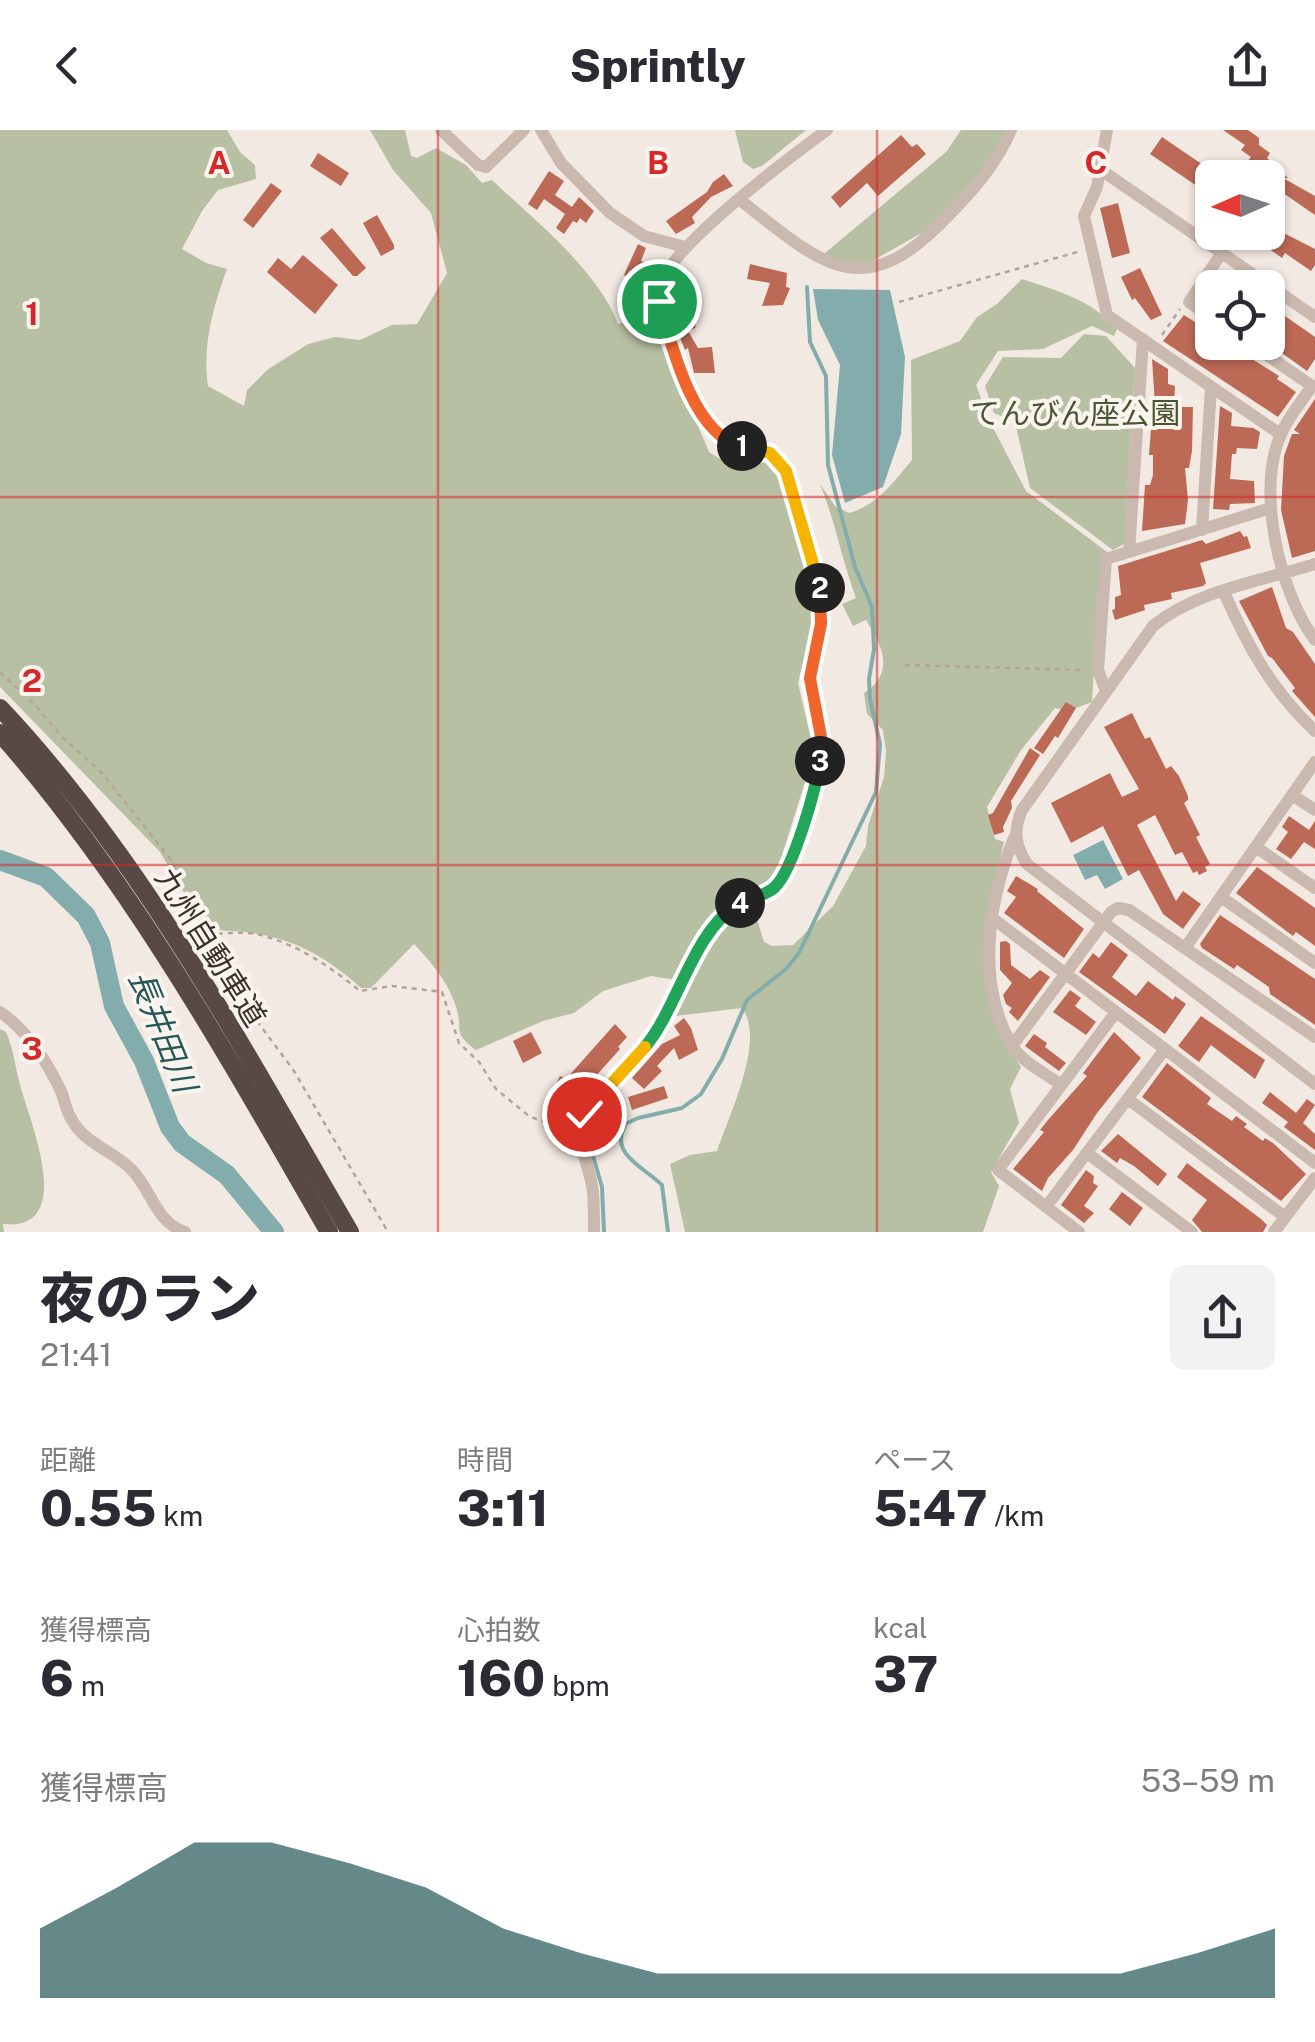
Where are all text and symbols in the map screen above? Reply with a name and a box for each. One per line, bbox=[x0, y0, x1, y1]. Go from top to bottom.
icon: back bbox=[40, 38, 95, 93]
icon: share bbox=[1220, 38, 1275, 93]
text: Sprintly bbox=[569, 39, 746, 92]
text: A bbox=[207, 144, 231, 181]
text: B bbox=[647, 144, 669, 181]
text: C bbox=[1085, 144, 1107, 181]
north arrow bbox=[1195, 160, 1285, 250]
map controls bbox=[1195, 160, 1285, 360]
pin bbox=[617, 259, 702, 344]
button: locate bbox=[1195, 270, 1285, 360]
icon: arrive bbox=[632, 274, 687, 329]
text: 1 bbox=[25, 295, 39, 332]
park label: てんびん座公園 bbox=[970, 395, 1180, 431]
pin: 1 bbox=[717, 421, 767, 471]
text: 1 bbox=[736, 429, 748, 462]
pin: 2 bbox=[795, 563, 845, 613]
text: 2 bbox=[811, 571, 829, 604]
text: 2 bbox=[22, 662, 42, 699]
pin: 3 bbox=[795, 736, 845, 786]
text: 3 bbox=[811, 744, 829, 777]
street label: 九州自動車道 bbox=[148, 861, 274, 1033]
pin: 4 bbox=[715, 878, 765, 928]
text: 4 bbox=[731, 886, 749, 919]
water label: 長井田川 bbox=[122, 965, 205, 1100]
text: 3 bbox=[21, 1030, 43, 1067]
pin bbox=[542, 1072, 627, 1157]
icon: check bbox=[557, 1087, 612, 1142]
button: share bbox=[1170, 1265, 1275, 1370]
text: 夜のラン bbox=[40, 1266, 260, 1330]
text: 21:41 bbox=[40, 1336, 112, 1373]
text: 距離 bbox=[40, 1443, 96, 1476]
text: 時間 bbox=[457, 1443, 513, 1476]
text: ペース bbox=[873, 1443, 956, 1476]
text: 0.55 bbox=[40, 1478, 157, 1537]
text: 3:11 bbox=[457, 1478, 549, 1537]
text: 5:47 bbox=[873, 1478, 988, 1537]
text: km bbox=[157, 1499, 203, 1532]
text: /km bbox=[988, 1499, 1044, 1532]
text: kcal bbox=[873, 1611, 927, 1644]
text: 獲得標高 bbox=[40, 1613, 152, 1646]
text: 心拍数 bbox=[457, 1613, 541, 1646]
text: 37 bbox=[873, 1644, 938, 1703]
text: 6 bbox=[40, 1648, 74, 1707]
text: 160 bbox=[457, 1648, 545, 1707]
text: m bbox=[74, 1669, 105, 1702]
text: bpm bbox=[545, 1669, 610, 1702]
text: 53–59 m bbox=[1141, 1762, 1275, 1799]
text: 獲得標高 bbox=[40, 1769, 168, 1806]

